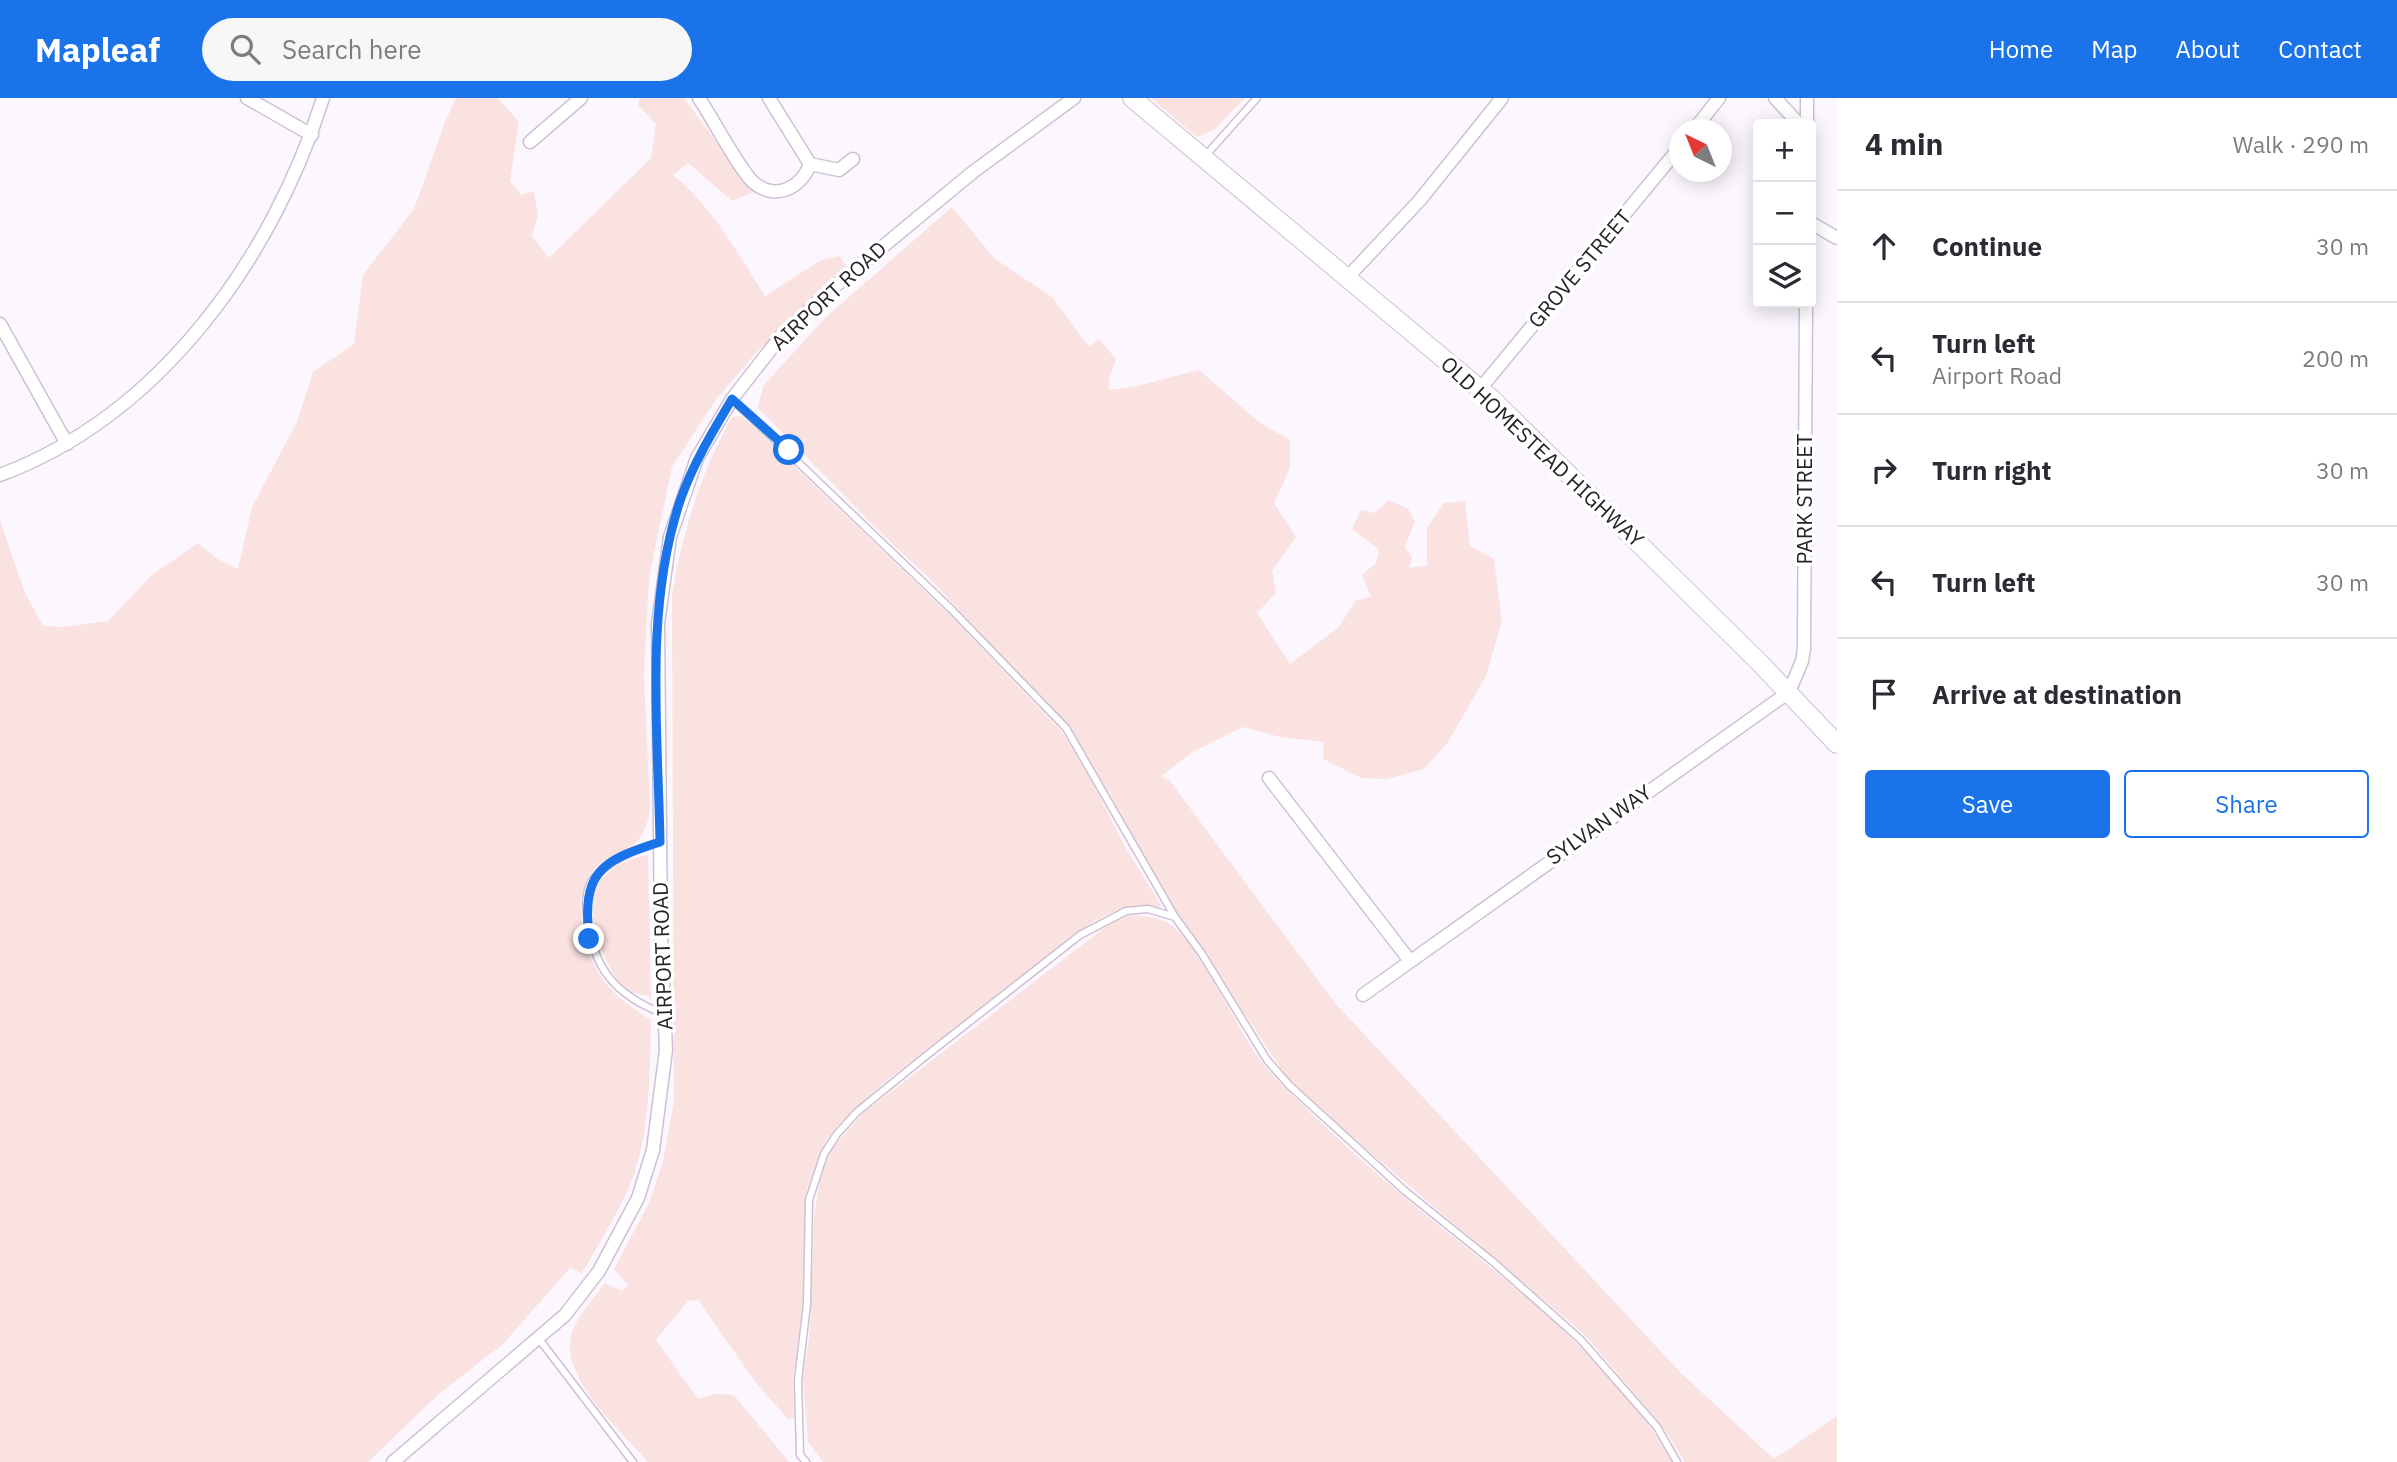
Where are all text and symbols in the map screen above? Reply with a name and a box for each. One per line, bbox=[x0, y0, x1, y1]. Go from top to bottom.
search box bbox=[202, 18, 692, 81]
text: Mapleaf bbox=[35, 28, 160, 71]
icon: search bbox=[226, 30, 264, 68]
text: Search here bbox=[282, 32, 422, 66]
text: Home bbox=[1989, 33, 2053, 65]
text: Map bbox=[2091, 33, 2137, 65]
text: About bbox=[2175, 33, 2240, 65]
text: Contact bbox=[2278, 33, 2362, 65]
north arrow bbox=[1669, 119, 1732, 182]
map controls bbox=[1753, 119, 1816, 308]
button: + bbox=[1753, 119, 1816, 182]
text: 4 min bbox=[1865, 124, 1943, 163]
text: Walk · 290 m bbox=[2233, 129, 2369, 159]
button: − bbox=[1753, 182, 1816, 245]
street label: GROVE STREET bbox=[1521, 203, 1637, 333]
icon: ahead bbox=[1865, 227, 1903, 265]
text: Continue bbox=[1932, 229, 2042, 263]
text: 30 m bbox=[2316, 231, 2369, 261]
street label: AIRPORT ROAD bbox=[765, 235, 892, 356]
button: layers bbox=[1753, 245, 1816, 308]
text: Turn left bbox=[1932, 326, 2035, 360]
icon: left bbox=[1865, 339, 1903, 377]
text: 200 m bbox=[2302, 343, 2369, 373]
street label: OLD HOMESTEAD HIGHWAY bbox=[1435, 350, 1651, 553]
text: Airport Road bbox=[1932, 360, 2062, 390]
route start bbox=[773, 434, 804, 465]
street label: PARK STREET bbox=[1790, 434, 1818, 564]
icon: right bbox=[1865, 451, 1903, 489]
text: Turn right bbox=[1932, 453, 2051, 487]
text: 30 m bbox=[2316, 455, 2369, 485]
icon: left bbox=[1865, 563, 1903, 601]
text: Turn left bbox=[1932, 565, 2035, 599]
text: 30 m bbox=[2316, 567, 2369, 597]
icon: arrive bbox=[1865, 675, 1903, 713]
text: Arrive at destination bbox=[1932, 677, 2182, 711]
button: Save bbox=[1865, 770, 2110, 838]
button: Share bbox=[2124, 770, 2369, 838]
street label: SYLVAN WAY bbox=[1540, 777, 1657, 871]
street label: AIRPORT ROAD bbox=[645, 882, 679, 1031]
route end bbox=[573, 923, 604, 954]

